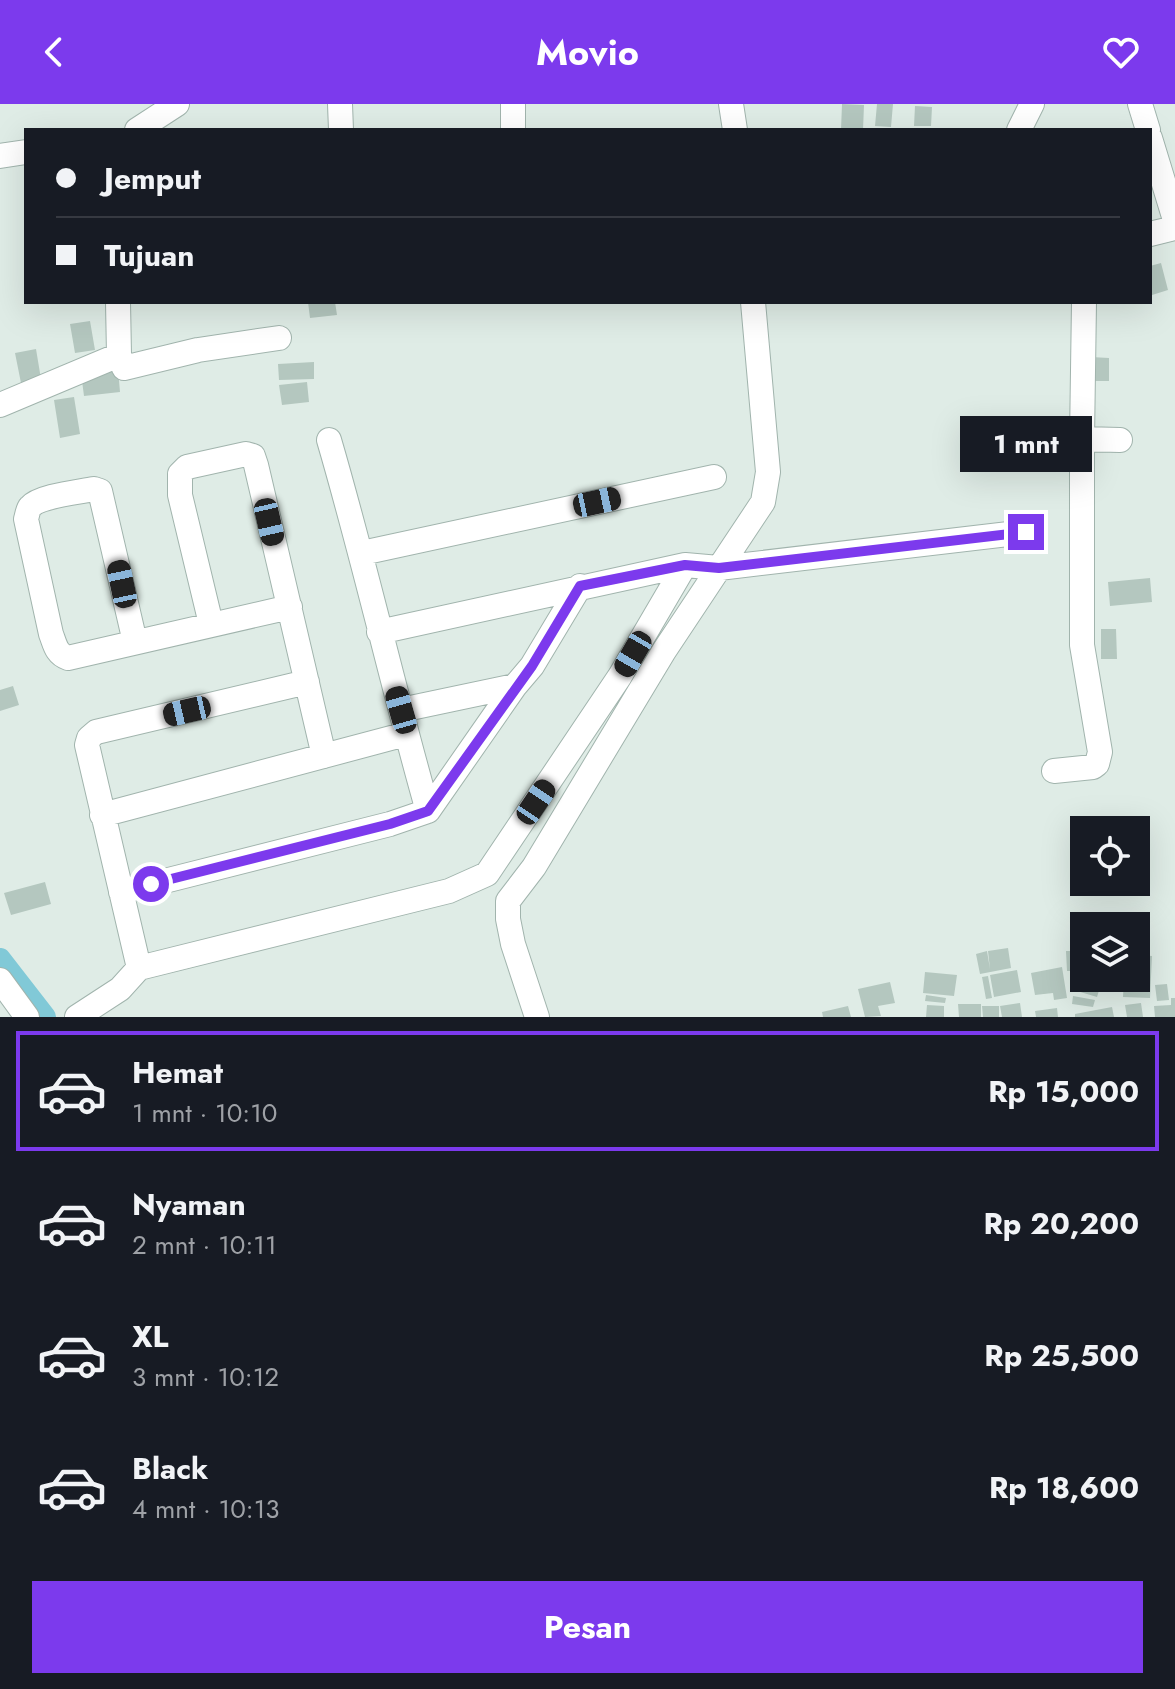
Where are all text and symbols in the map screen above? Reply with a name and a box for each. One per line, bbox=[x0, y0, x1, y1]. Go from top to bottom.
text: Movio bbox=[536, 26, 639, 78]
icon: back bbox=[32, 30, 76, 74]
icon: heart bbox=[1099, 30, 1143, 74]
text: Jemput bbox=[104, 157, 201, 200]
text: Tujuan bbox=[104, 234, 195, 277]
callout: 1 mnt bbox=[960, 416, 1092, 472]
text: 1 mnt bbox=[993, 425, 1059, 463]
car bbox=[571, 485, 623, 519]
car bbox=[252, 496, 286, 548]
route end bbox=[1008, 514, 1044, 550]
car bbox=[105, 558, 139, 610]
car bbox=[611, 627, 655, 681]
car bbox=[383, 684, 419, 736]
car bbox=[161, 694, 213, 728]
car bbox=[513, 775, 559, 829]
map controls bbox=[1070, 816, 1150, 992]
button: locate bbox=[1070, 816, 1150, 896]
route start bbox=[133, 866, 169, 902]
button: layers bbox=[1070, 912, 1150, 992]
text: Hemat bbox=[132, 1051, 223, 1094]
icon: car bbox=[36, 1055, 108, 1127]
text: Rp 15,000 bbox=[988, 1070, 1139, 1113]
text: 1 mnt · 10:10 bbox=[132, 1094, 277, 1132]
text: Nyaman bbox=[132, 1183, 246, 1226]
icon: car bbox=[36, 1187, 108, 1259]
text: Rp 20,200 bbox=[983, 1202, 1139, 1245]
text: 2 mnt · 10:11 bbox=[132, 1226, 277, 1264]
text: XL bbox=[132, 1315, 168, 1358]
icon: car bbox=[36, 1319, 108, 1391]
text: Rp 25,500 bbox=[984, 1334, 1139, 1377]
text: 3 mnt · 10:12 bbox=[132, 1358, 279, 1396]
text: Black bbox=[132, 1447, 208, 1490]
icon: car bbox=[36, 1451, 108, 1523]
text: Rp 18,600 bbox=[989, 1466, 1139, 1509]
text: 4 mnt · 10:13 bbox=[132, 1490, 280, 1528]
button: Pesan bbox=[32, 1581, 1143, 1673]

